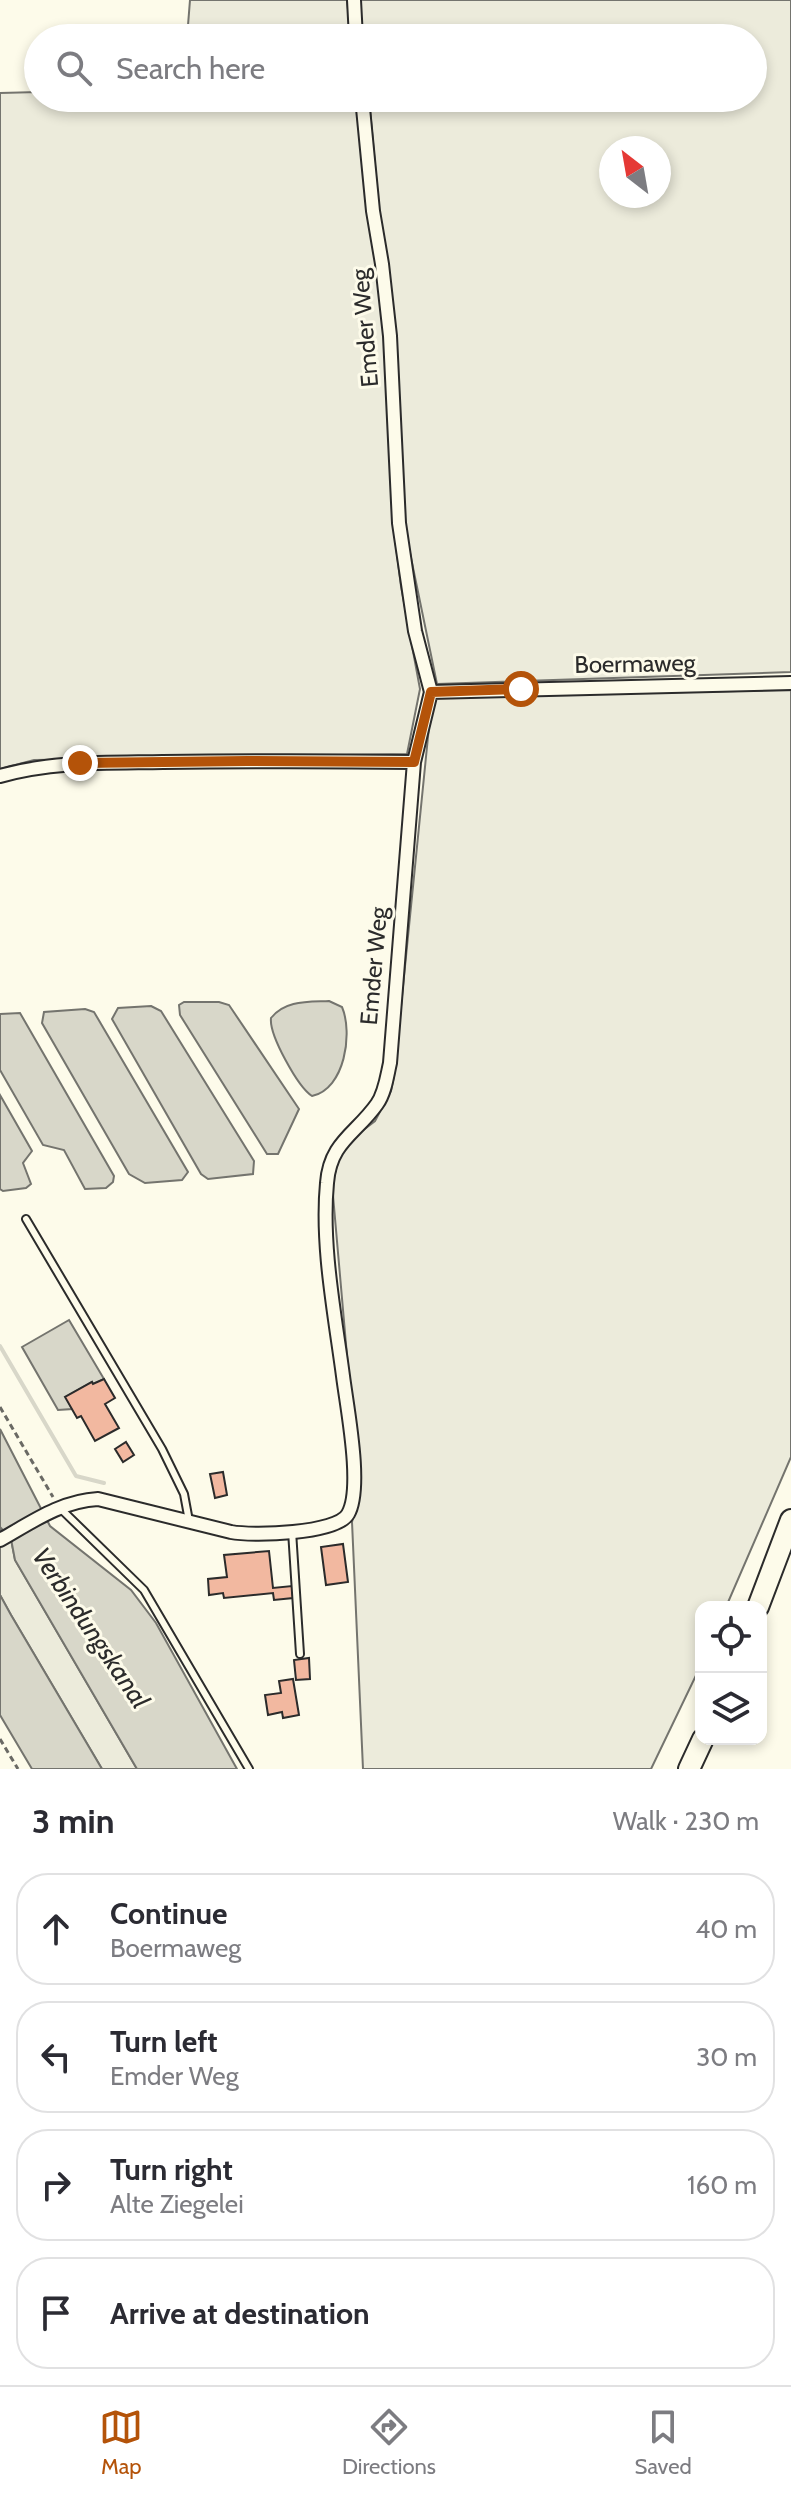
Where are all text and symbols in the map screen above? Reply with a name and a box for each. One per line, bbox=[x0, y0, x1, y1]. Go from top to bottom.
search box bbox=[24, 24, 767, 112]
icon: search bbox=[52, 46, 96, 90]
text: Search here bbox=[116, 50, 265, 87]
north arrow bbox=[599, 136, 671, 208]
street label: Emder Weg bbox=[345, 267, 384, 388]
street label: Boermaweg bbox=[574, 648, 697, 679]
route start bbox=[503, 671, 539, 707]
route end bbox=[62, 745, 98, 781]
street label: Emder Weg bbox=[354, 905, 393, 1026]
water label: Verbindungskanal bbox=[25, 1541, 157, 1715]
map controls bbox=[695, 1601, 767, 1745]
button: locate bbox=[695, 1601, 767, 1673]
button: layers bbox=[695, 1673, 767, 1745]
text: 3 min bbox=[32, 1800, 114, 1842]
text: Walk · 230 m bbox=[613, 1805, 759, 1837]
text: Continue bbox=[110, 1895, 227, 1932]
icon: ahead bbox=[34, 1907, 78, 1951]
text: 40 m bbox=[695, 1913, 757, 1945]
text: Boermaweg bbox=[110, 1932, 241, 1964]
text: Turn left bbox=[110, 2023, 218, 2060]
icon: left bbox=[34, 2035, 78, 2079]
text: 30 m bbox=[696, 2041, 757, 2073]
text: Emder Weg bbox=[110, 2060, 239, 2092]
text: Turn right bbox=[110, 2151, 233, 2188]
icon: right bbox=[34, 2163, 78, 2207]
text: 160 m bbox=[687, 2169, 757, 2201]
text: Alte Ziegelei bbox=[110, 2188, 244, 2220]
icon: arrive bbox=[34, 2291, 78, 2335]
text: Arrive at destination bbox=[110, 2295, 370, 2332]
tab: Map bbox=[99, 2405, 143, 2480]
tab: Directions bbox=[342, 2405, 436, 2480]
tab: Saved bbox=[635, 2405, 692, 2480]

